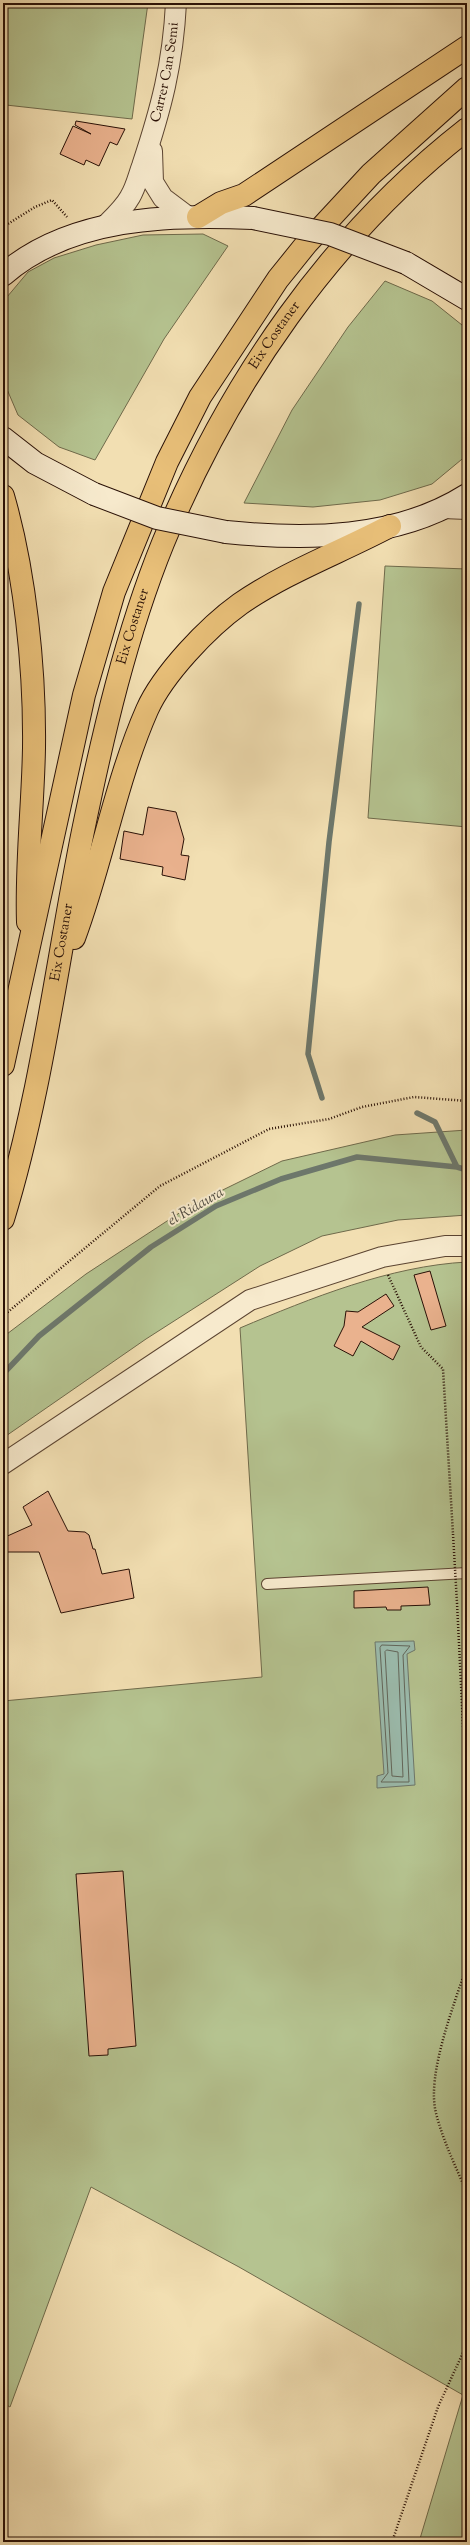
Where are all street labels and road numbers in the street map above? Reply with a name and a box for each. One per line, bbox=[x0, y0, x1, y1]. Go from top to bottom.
street label: Carrer Can Semi bbox=[146, 21, 185, 125]
street label: Eix Costaner bbox=[245, 297, 306, 373]
street label: Eix Costaner bbox=[113, 585, 155, 667]
street label: Eix Costaner bbox=[46, 901, 79, 983]

